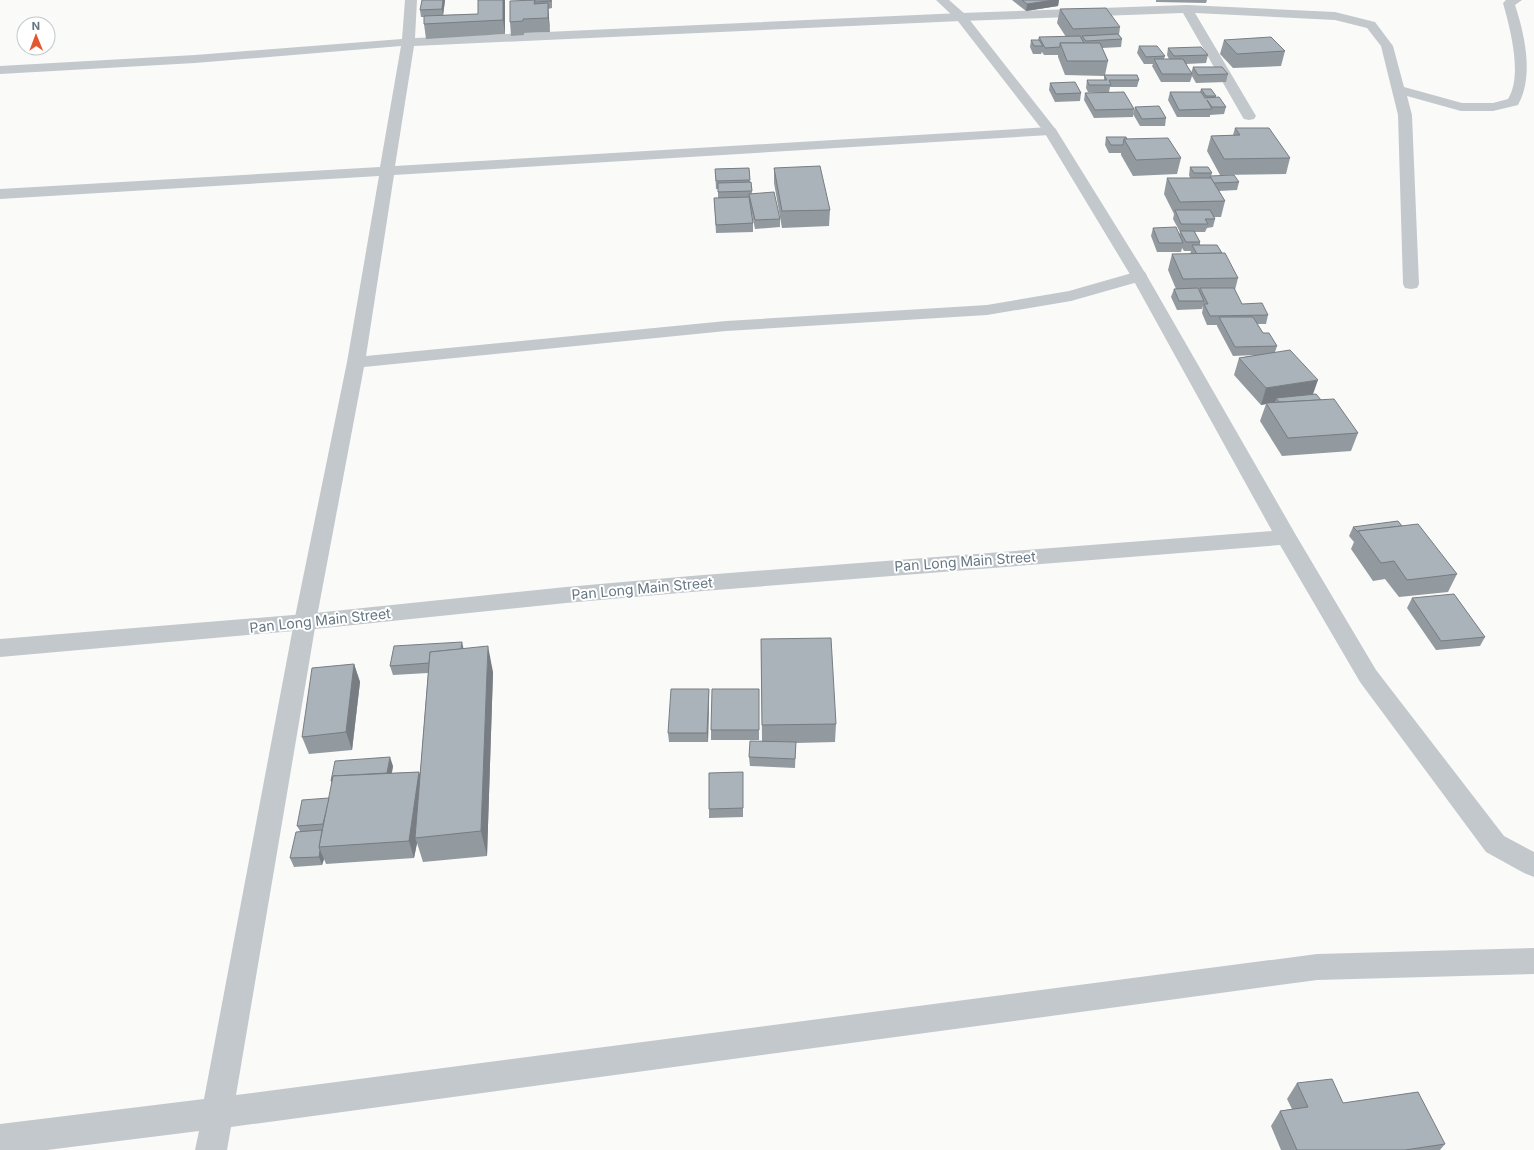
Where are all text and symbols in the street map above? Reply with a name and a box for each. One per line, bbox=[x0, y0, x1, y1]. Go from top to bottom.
north arrow bbox=[16, 16, 56, 56]
text: N bbox=[32, 19, 40, 33]
street label: Pan Long Main Street bbox=[894, 548, 1037, 574]
street label: Pan Long Main Street bbox=[571, 573, 714, 603]
street label: Pan Long Main Street bbox=[249, 604, 392, 636]

